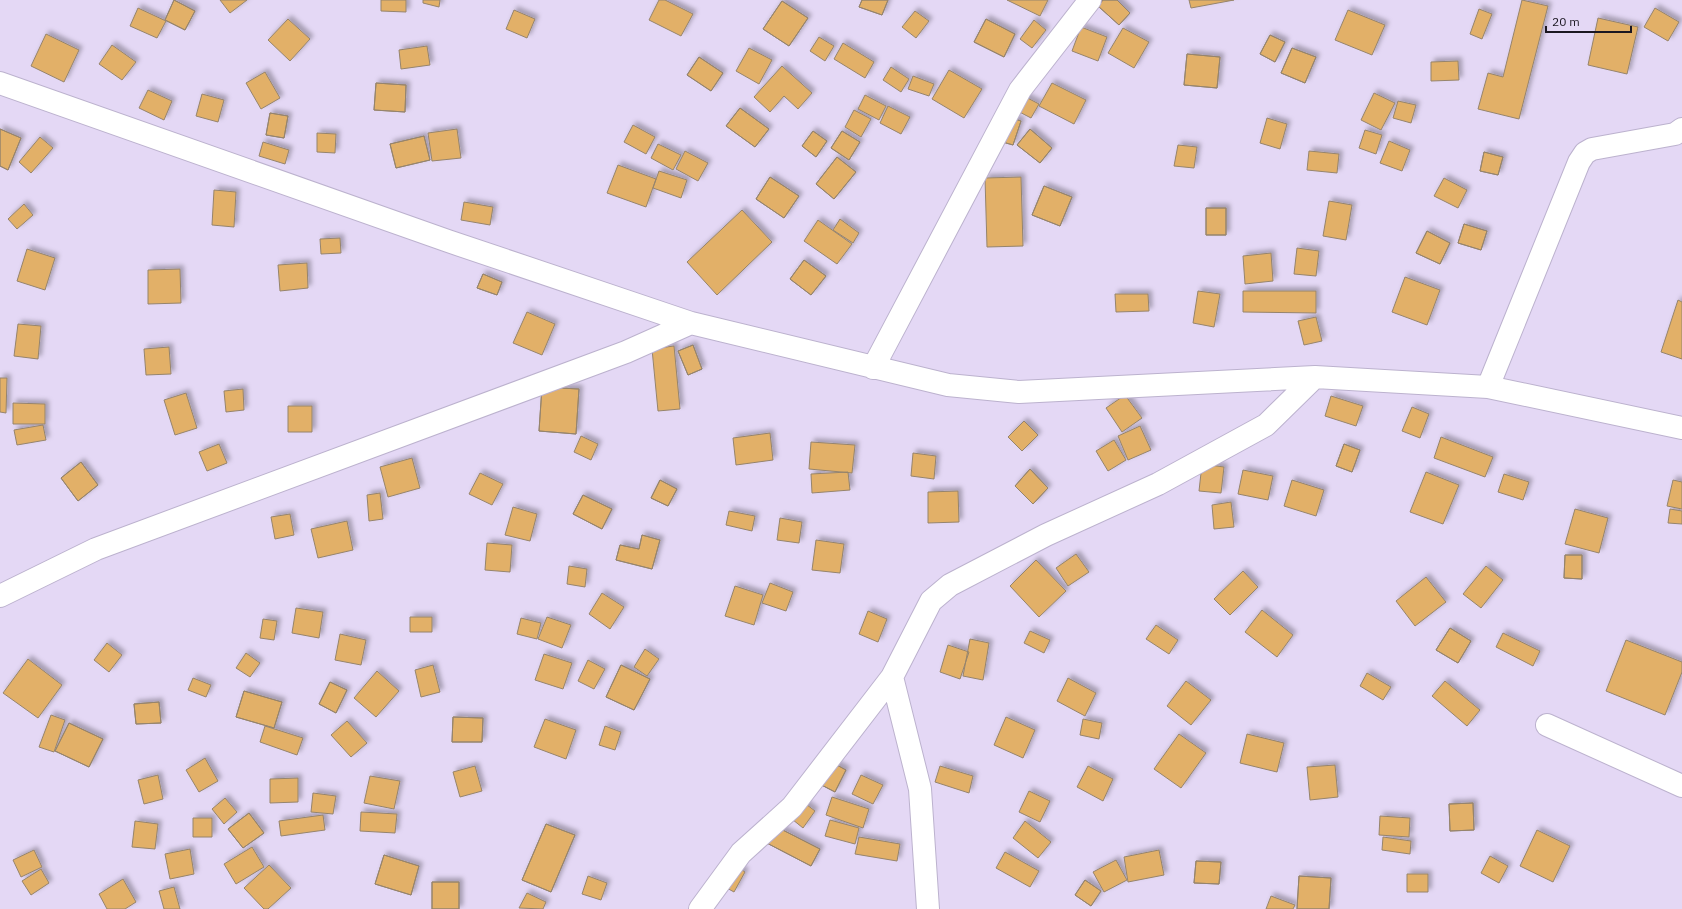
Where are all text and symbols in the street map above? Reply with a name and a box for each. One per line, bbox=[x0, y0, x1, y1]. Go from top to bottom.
scale bar bbox=[1546, 8, 1631, 34]
text: 20 m bbox=[1552, 14, 1580, 29]

